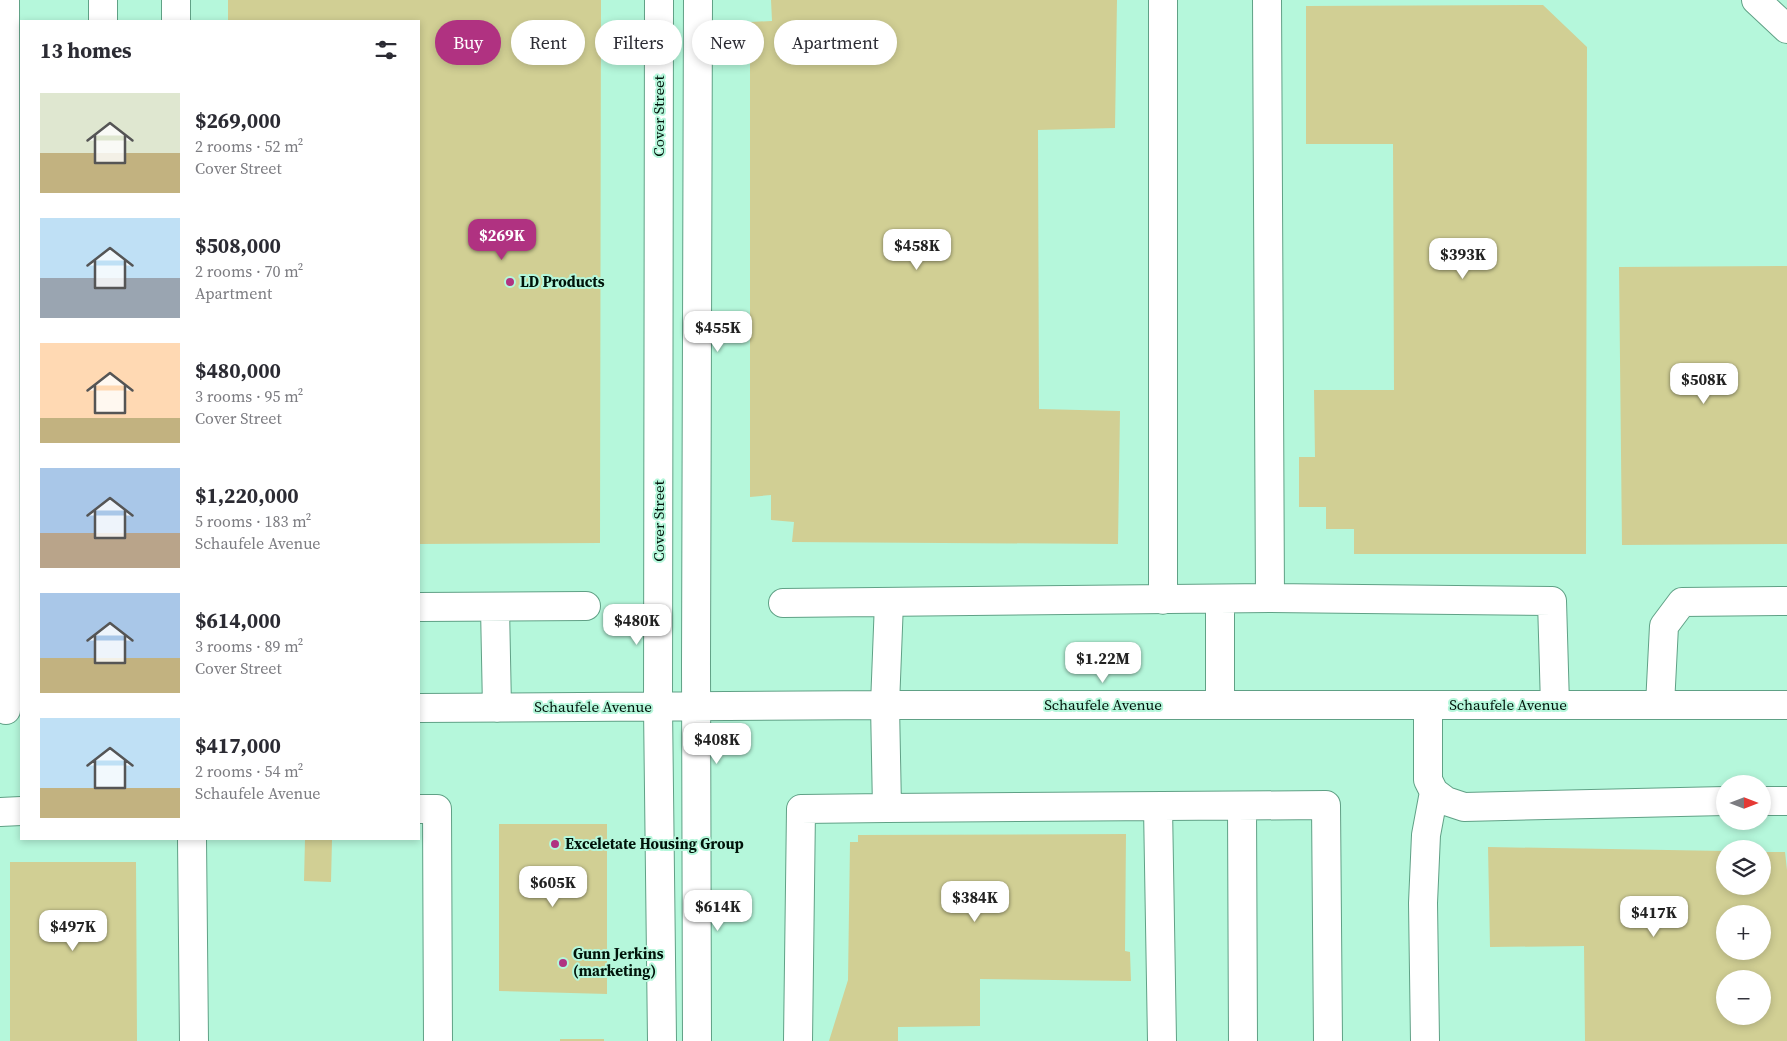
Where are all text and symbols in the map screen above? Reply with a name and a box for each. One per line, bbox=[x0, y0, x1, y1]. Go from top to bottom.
chip: Buy bbox=[435, 20, 501, 65]
chip: Rent bbox=[511, 20, 585, 65]
chip: Filters bbox=[595, 20, 682, 65]
chip: New bbox=[692, 20, 764, 65]
chip: Apartment bbox=[774, 20, 897, 65]
text: 13 homes bbox=[40, 36, 132, 65]
icon: filters bbox=[372, 36, 400, 64]
street label: Cover Street bbox=[648, 75, 669, 157]
text: $269,000 bbox=[195, 106, 281, 135]
icon: home bbox=[80, 113, 140, 173]
text: 2 rooms · 52 m² bbox=[195, 135, 303, 157]
text: Cover Street bbox=[195, 157, 282, 179]
pin: $269K bbox=[467, 218, 537, 261]
text: $269K bbox=[479, 224, 525, 246]
pin: $458K bbox=[882, 228, 952, 271]
text: $508,000 bbox=[195, 231, 281, 260]
text: $458K bbox=[894, 234, 940, 256]
icon: home bbox=[80, 238, 140, 298]
pin: $393K bbox=[1428, 238, 1498, 280]
text: $393K bbox=[1440, 243, 1486, 265]
text: 2 rooms · 70 m² bbox=[195, 260, 303, 282]
place label: LD Products bbox=[520, 271, 605, 292]
marker: LD Products bbox=[504, 276, 516, 288]
text: Apartment bbox=[195, 282, 272, 304]
pin: $455K bbox=[683, 310, 753, 353]
text: $455K bbox=[695, 316, 741, 338]
text: $480,000 bbox=[195, 356, 281, 385]
pin: $508K bbox=[1669, 362, 1739, 405]
icon: home bbox=[80, 363, 140, 423]
text: $508K bbox=[1681, 368, 1727, 390]
text: 3 rooms · 95 m² bbox=[195, 385, 303, 407]
text: Cover Street bbox=[195, 407, 282, 429]
street label: Cover Street bbox=[648, 480, 669, 562]
text: $1,220,000 bbox=[195, 481, 299, 510]
icon: home bbox=[80, 488, 140, 548]
text: 5 rooms · 183 m² bbox=[195, 510, 311, 532]
text: Schaufele Avenue bbox=[195, 532, 321, 554]
pin: $480K bbox=[602, 604, 672, 646]
text: $614,000 bbox=[195, 606, 281, 635]
text: $480K bbox=[614, 609, 660, 631]
icon: home bbox=[80, 613, 140, 673]
text: 3 rooms · 89 m² bbox=[195, 635, 303, 657]
pin: $1.22M bbox=[1062, 642, 1144, 684]
text: $1.22M bbox=[1076, 647, 1130, 669]
text: Cover Street bbox=[195, 657, 282, 679]
street label: Schaufele Avenue bbox=[1044, 694, 1162, 715]
street label: Schaufele Avenue bbox=[1449, 694, 1567, 715]
street label: Schaufele Avenue bbox=[534, 696, 652, 717]
pin: $408K bbox=[682, 722, 752, 765]
text: $408K bbox=[694, 728, 740, 750]
text: $417,000 bbox=[195, 731, 281, 760]
icon: home bbox=[80, 738, 140, 798]
text: 2 rooms · 54 m² bbox=[195, 760, 303, 782]
north arrow bbox=[1716, 775, 1771, 830]
map controls bbox=[1716, 775, 1771, 1025]
text: Schaufele Avenue bbox=[195, 782, 321, 804]
place label: Exceletate Housing Group bbox=[565, 833, 744, 854]
marker: Exceletate Housing Group bbox=[549, 838, 561, 850]
button: layers bbox=[1716, 840, 1771, 895]
pin: $605K bbox=[518, 866, 588, 908]
text: $605K bbox=[530, 871, 576, 893]
pin: $384K bbox=[940, 880, 1010, 923]
text: $384K bbox=[952, 886, 998, 908]
pin: $614K bbox=[683, 890, 753, 932]
text: $614K bbox=[695, 895, 741, 917]
pin: $417K bbox=[1619, 896, 1689, 938]
text: $417K bbox=[1631, 901, 1677, 923]
button: + bbox=[1716, 905, 1771, 960]
pin: $497K bbox=[38, 910, 108, 952]
text: $497K bbox=[50, 915, 96, 937]
place label: Gunn Jerkins (marketing) bbox=[573, 943, 664, 981]
marker: Gunn Jerkins (marketing) bbox=[557, 957, 569, 969]
button: − bbox=[1716, 970, 1771, 1025]

